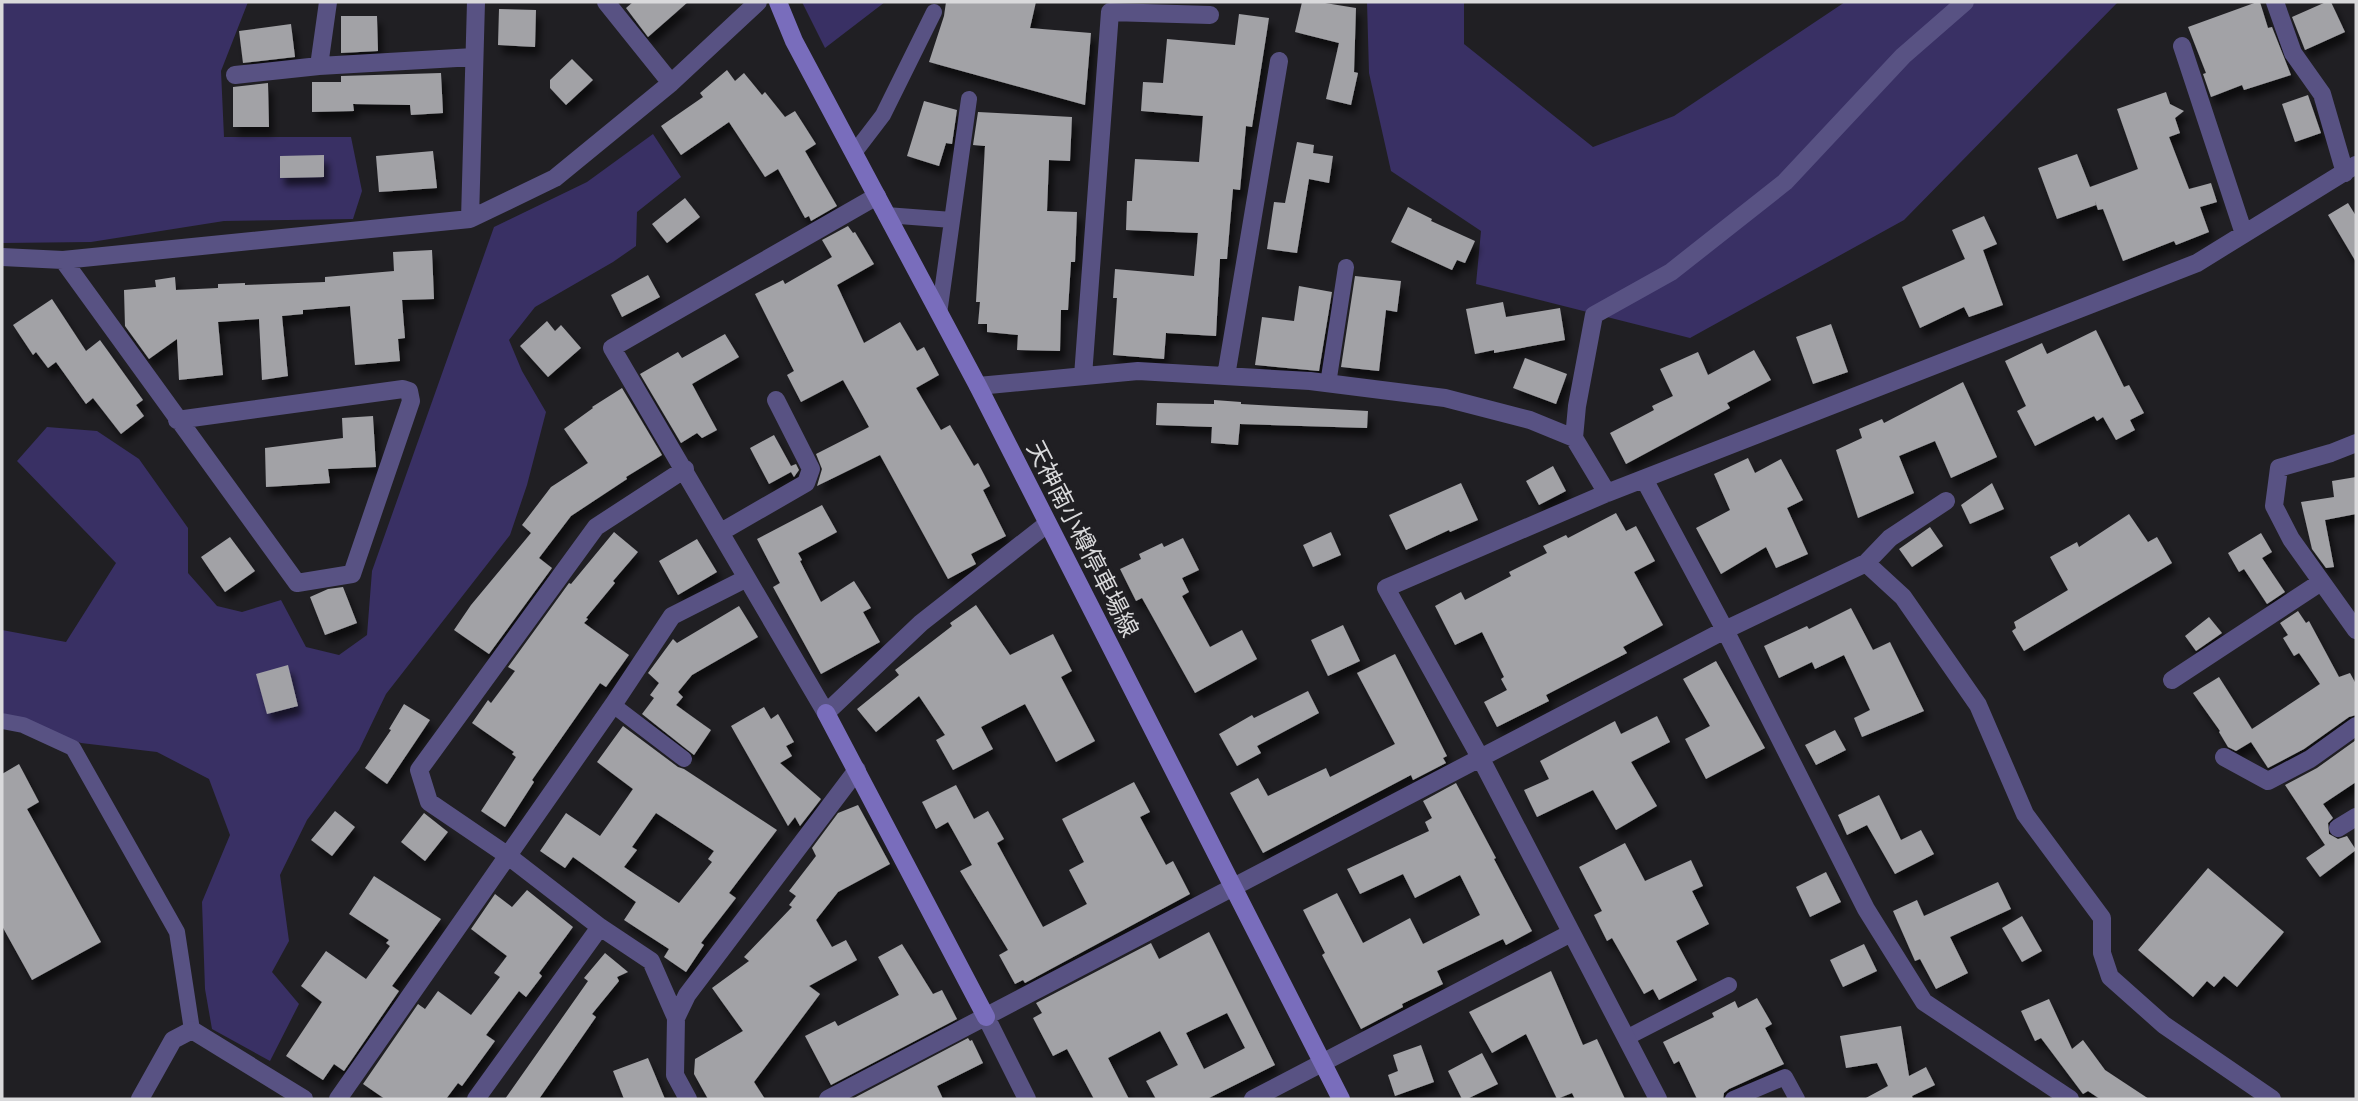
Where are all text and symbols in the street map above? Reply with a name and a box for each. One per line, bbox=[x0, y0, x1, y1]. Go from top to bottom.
street label: 天神南小樽停車場線 bbox=[1020, 436, 1146, 642]

